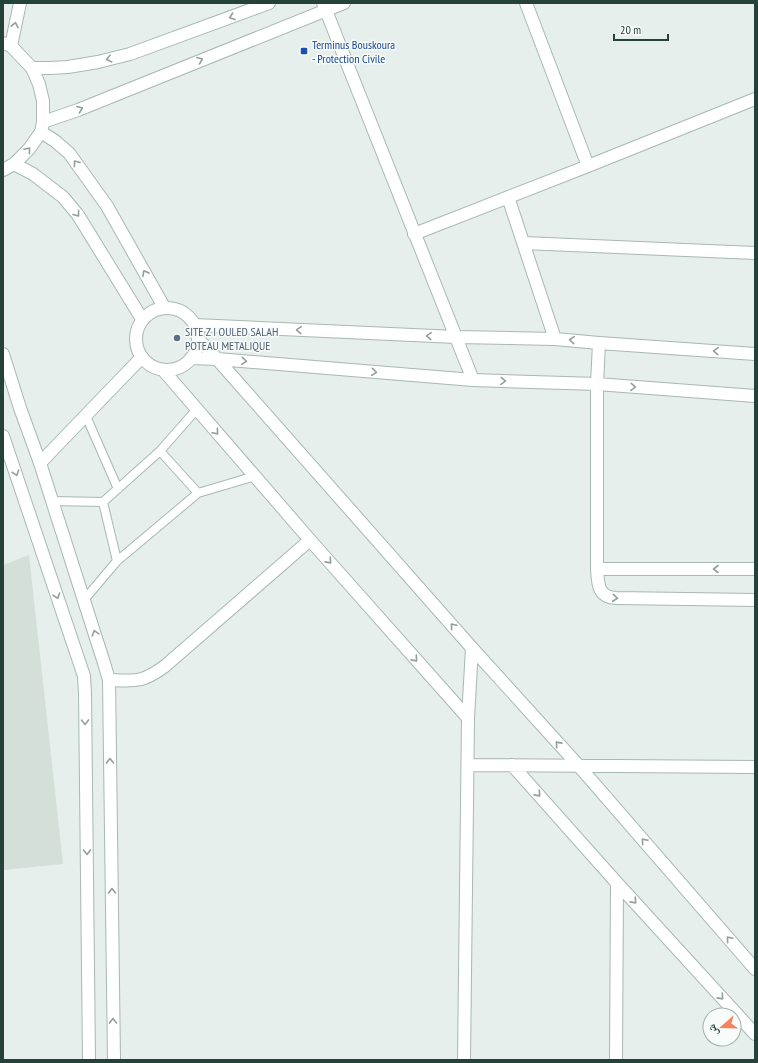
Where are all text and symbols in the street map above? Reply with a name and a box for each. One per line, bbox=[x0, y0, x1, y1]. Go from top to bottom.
one-way arrow bbox=[229, 12, 236, 20]
scale bar bbox=[614, 16, 668, 42]
one-way arrow bbox=[11, 22, 19, 28]
text: 20 m bbox=[620, 22, 641, 37]
place label: Terminus Bouskoura - Protection Civile bbox=[312, 37, 395, 66]
marker: Terminus Bouskoura - Protection Civile bbox=[299, 46, 309, 56]
one-way arrow bbox=[106, 55, 113, 63]
one-way arrow bbox=[196, 57, 204, 65]
one-way arrow bbox=[76, 105, 83, 113]
one-way arrow bbox=[23, 147, 30, 154]
one-way arrow bbox=[73, 160, 81, 167]
one-way arrow bbox=[72, 210, 79, 217]
one-way arrow bbox=[142, 270, 149, 277]
place label: SITE Z I OULED SALAH POTEAU METALIQUE bbox=[185, 324, 278, 353]
one-way arrow bbox=[296, 326, 302, 334]
one-way arrow bbox=[426, 332, 432, 341]
marker: SITE Z I OULED SALAH POTEAU METALIQUE bbox=[172, 333, 182, 343]
one-way arrow bbox=[569, 336, 576, 345]
one-way arrow bbox=[713, 346, 719, 355]
one-way arrow bbox=[241, 357, 247, 366]
one-way arrow bbox=[371, 367, 377, 376]
one-way arrow bbox=[500, 377, 506, 385]
one-way arrow bbox=[630, 382, 636, 391]
one-way arrow bbox=[212, 427, 219, 434]
one-way arrow bbox=[11, 469, 19, 476]
one-way arrow bbox=[325, 557, 332, 564]
one-way arrow bbox=[713, 565, 719, 573]
one-way arrow bbox=[53, 592, 61, 599]
one-way arrow bbox=[612, 593, 618, 602]
one-way arrow bbox=[450, 623, 457, 631]
one-way arrow bbox=[91, 630, 100, 637]
one-way arrow bbox=[411, 654, 418, 661]
one-way arrow bbox=[81, 719, 89, 725]
one-way arrow bbox=[556, 741, 563, 748]
one-way arrow bbox=[106, 758, 114, 764]
one-way arrow bbox=[533, 789, 540, 796]
one-way arrow bbox=[642, 839, 649, 846]
one-way arrow bbox=[83, 849, 91, 855]
one-way arrow bbox=[108, 888, 116, 894]
one-way arrow bbox=[629, 896, 637, 904]
one-way arrow bbox=[727, 937, 734, 944]
one-way arrow bbox=[717, 992, 724, 1000]
north arrow bbox=[702, 1007, 742, 1047]
one-way arrow bbox=[109, 1018, 117, 1024]
text: ش bbox=[704, 1022, 722, 1038]

